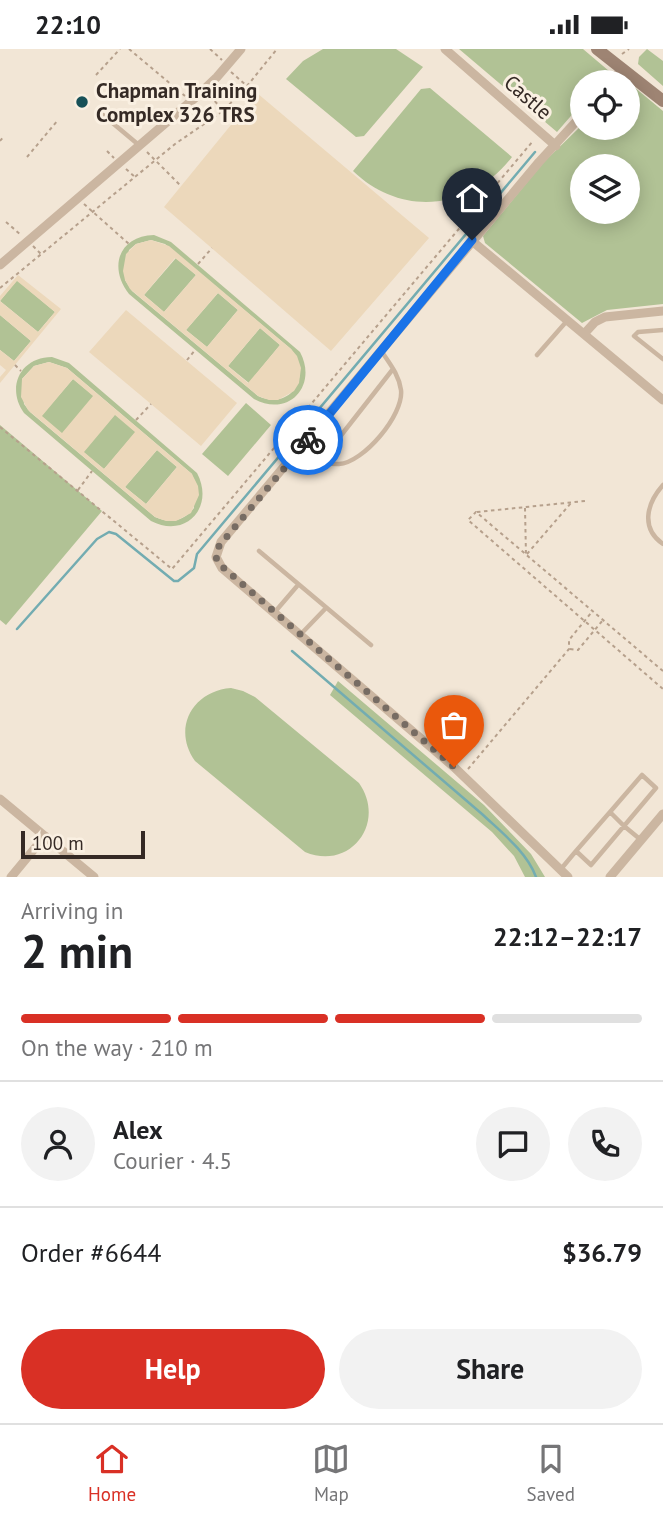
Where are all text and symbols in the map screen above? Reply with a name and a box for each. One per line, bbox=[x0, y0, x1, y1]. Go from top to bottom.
text: 22:10 bbox=[35, 8, 101, 41]
street label: Castle bbox=[498, 69, 558, 125]
map controls bbox=[570, 70, 640, 224]
button: locate bbox=[570, 70, 640, 140]
place label: Chapman Training Complex 326 TRS bbox=[96, 77, 257, 128]
marker: Chapman Training Complex 326 TRS bbox=[74, 94, 90, 110]
button: layers bbox=[570, 154, 640, 224]
pin bbox=[442, 168, 502, 240]
icon: home bbox=[453, 179, 491, 217]
courier bbox=[273, 405, 343, 475]
icon: bike bbox=[289, 421, 327, 459]
pin bbox=[424, 695, 484, 767]
icon: bag bbox=[435, 706, 473, 744]
scale bar bbox=[21, 828, 145, 860]
text: 100 m bbox=[32, 831, 84, 855]
text: Arriving in bbox=[21, 896, 123, 925]
text: 22:12–22:17 bbox=[493, 920, 642, 953]
text: 2 min bbox=[21, 921, 133, 981]
text: On the way · 210 m bbox=[21, 1033, 213, 1062]
button: person bbox=[21, 1107, 95, 1181]
button: chat bbox=[476, 1107, 550, 1181]
button: phone bbox=[568, 1107, 642, 1181]
text: Alex bbox=[113, 1113, 163, 1146]
text: Courier · 4.5 bbox=[113, 1146, 232, 1175]
text: Order #6644 bbox=[21, 1236, 161, 1269]
text: $36.79 bbox=[562, 1236, 642, 1269]
button: Help bbox=[21, 1329, 325, 1409]
button: Share bbox=[339, 1329, 642, 1409]
tab: Home bbox=[88, 1440, 136, 1506]
tab: Map bbox=[312, 1440, 350, 1506]
tab: Saved bbox=[527, 1440, 575, 1506]

